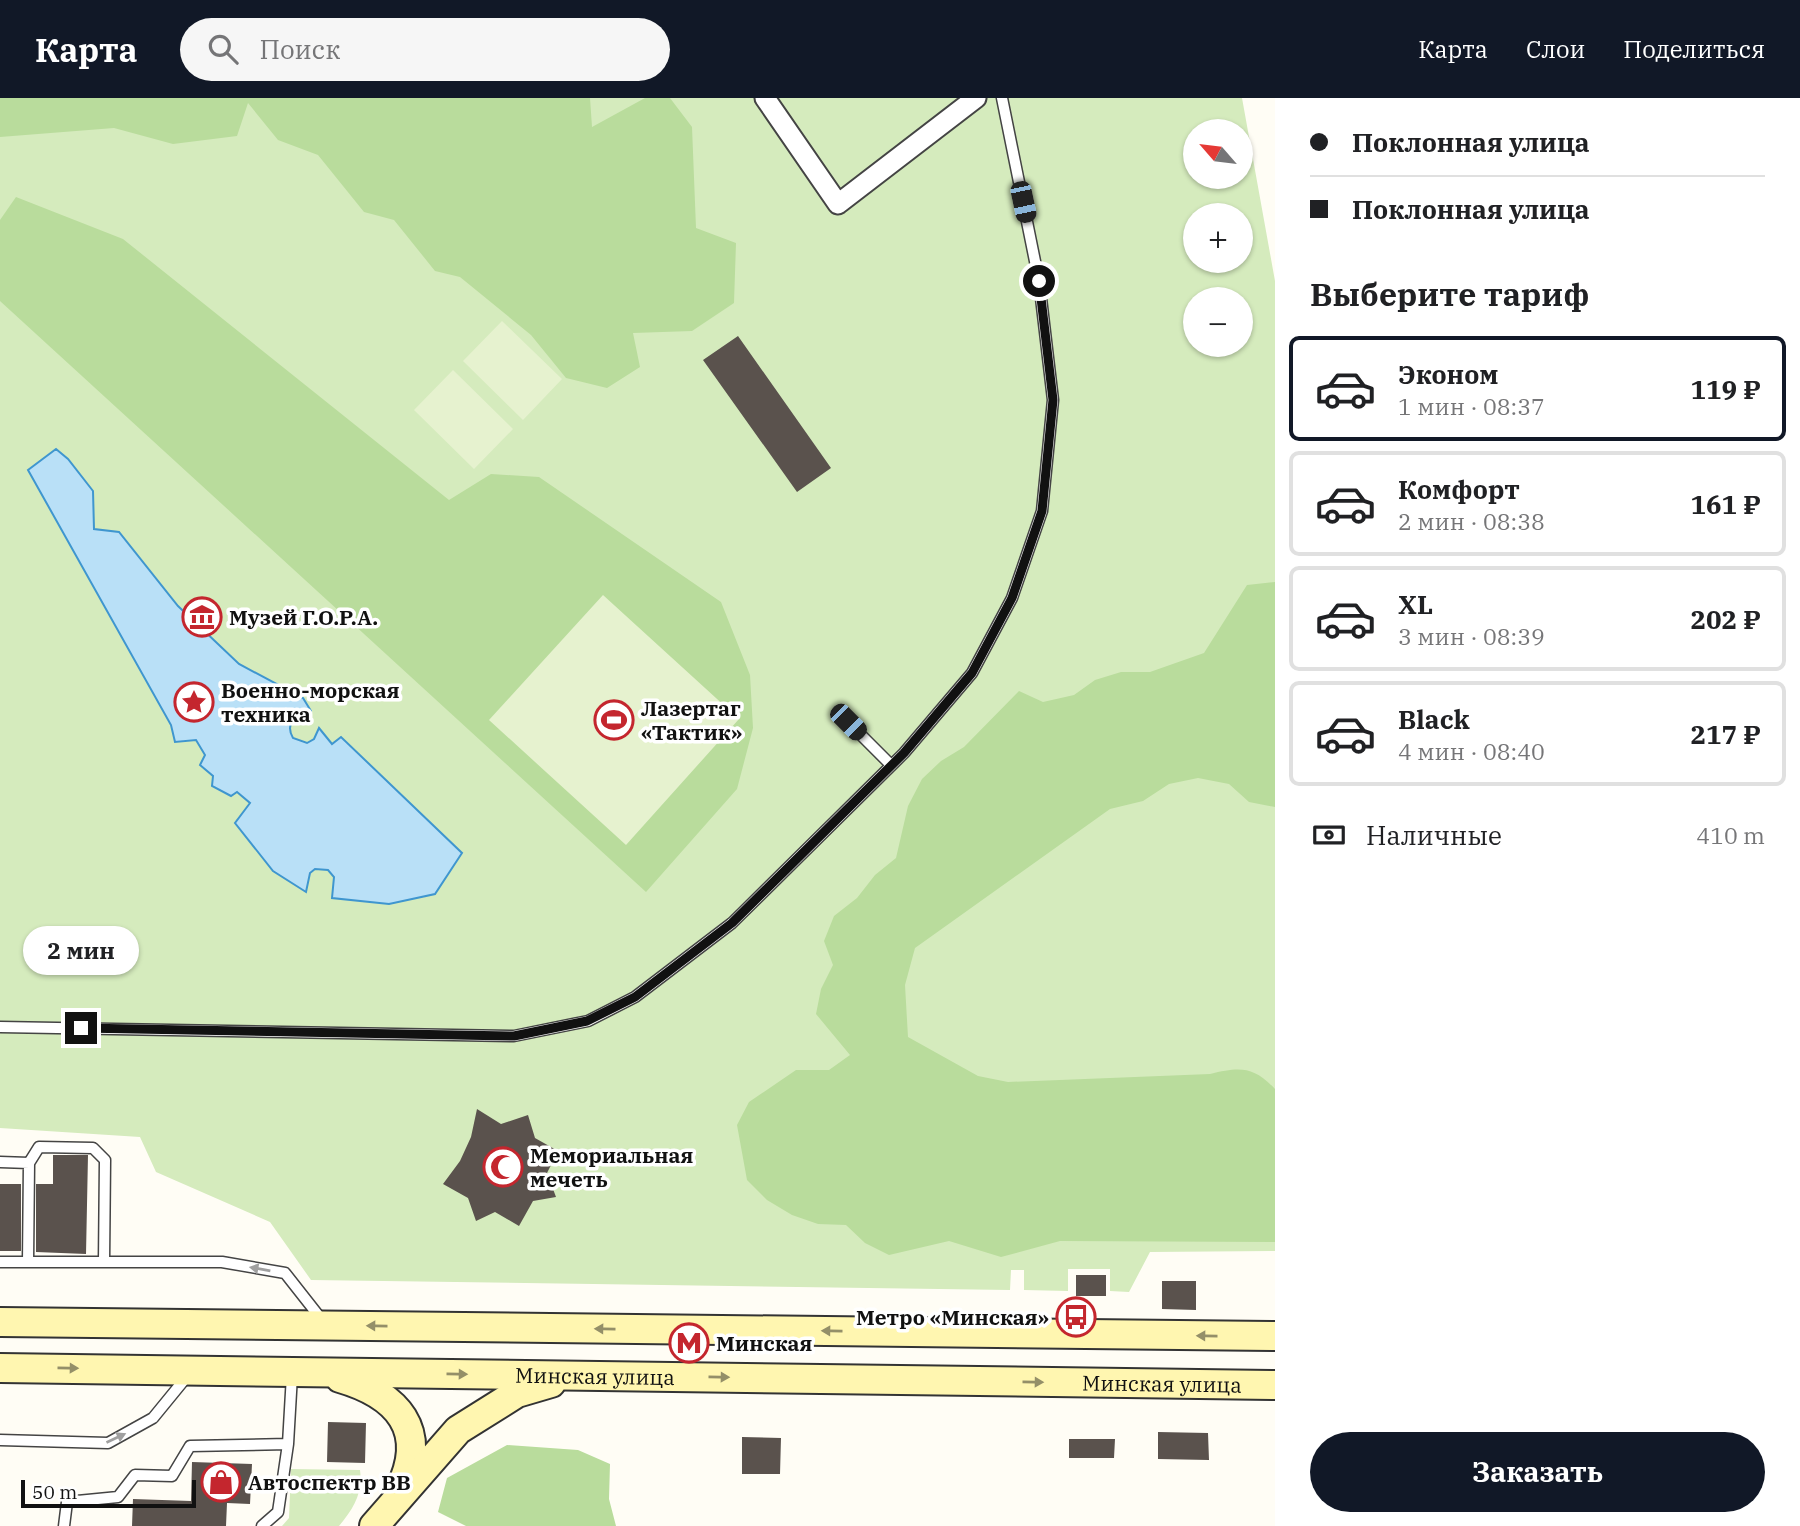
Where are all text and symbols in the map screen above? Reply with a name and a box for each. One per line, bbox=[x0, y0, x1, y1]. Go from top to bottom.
search box bbox=[180, 18, 670, 81]
text: Карта bbox=[35, 28, 138, 71]
icon: search bbox=[204, 30, 242, 68]
text: Поиск bbox=[260, 32, 340, 66]
text: Карта bbox=[1418, 33, 1488, 65]
text: Слои bbox=[1526, 33, 1585, 65]
text: Поделиться bbox=[1623, 33, 1765, 65]
north arrow bbox=[1183, 119, 1253, 189]
map controls bbox=[1183, 119, 1253, 357]
text: Поклонная улица bbox=[1352, 125, 1590, 159]
car bbox=[1009, 179, 1038, 225]
text: Поклонная улица bbox=[1352, 192, 1590, 226]
button: + bbox=[1183, 203, 1253, 273]
route start bbox=[1023, 265, 1055, 297]
text: Выберите тариф bbox=[1310, 273, 1590, 315]
button: − bbox=[1183, 287, 1253, 357]
icon: car bbox=[1314, 357, 1377, 420]
text: Эконом bbox=[1398, 357, 1499, 391]
text: 119 ₽ bbox=[1690, 372, 1761, 406]
text: 1 мин · 08:37 bbox=[1398, 391, 1545, 421]
icon: car bbox=[1314, 472, 1377, 535]
text: Комфорт bbox=[1398, 472, 1520, 506]
text: 161 ₽ bbox=[1690, 487, 1761, 521]
text: 2 мин · 08:38 bbox=[1398, 506, 1545, 536]
icon: car bbox=[1314, 587, 1377, 650]
text: XL bbox=[1398, 587, 1433, 621]
museum icon: Музей Г.О.Р.А. bbox=[181, 596, 223, 638]
text: 202 ₽ bbox=[1690, 602, 1761, 636]
place label: Музей Г.О.Р.А. bbox=[229, 603, 378, 631]
text: 3 мин · 08:39 bbox=[1398, 621, 1545, 651]
place label: Военно-морская техника bbox=[221, 676, 400, 728]
place icon: Военно-морская техника bbox=[173, 681, 215, 723]
place label: Лазертаг «Тактик» bbox=[641, 694, 742, 746]
sports icon: Лазертаг «Тактик» bbox=[593, 699, 635, 741]
car bbox=[826, 700, 871, 744]
icon: car bbox=[1314, 702, 1377, 765]
text: Black bbox=[1398, 702, 1470, 736]
text: 217 ₽ bbox=[1690, 717, 1761, 751]
text: 4 мин · 08:40 bbox=[1398, 736, 1545, 766]
icon: cash bbox=[1310, 816, 1348, 854]
text: Наличные bbox=[1366, 818, 1502, 852]
text: 410 m bbox=[1696, 820, 1765, 850]
callout: 2 мин bbox=[23, 926, 139, 976]
text: 2 мин bbox=[47, 935, 115, 965]
route end bbox=[65, 1012, 97, 1044]
place label: Мемориальная мечеть bbox=[530, 1141, 693, 1193]
mosque icon: Мемориальная мечеть bbox=[482, 1146, 524, 1188]
one-way arrow bbox=[249, 1263, 271, 1274]
bus stop icon: Метро «Минская» bbox=[1055, 1296, 1097, 1338]
place label: Метро «Минская» bbox=[856, 1303, 1049, 1331]
one-way arrow bbox=[366, 1320, 388, 1332]
metro station icon: Минская bbox=[668, 1322, 710, 1364]
one-way arrow bbox=[594, 1323, 616, 1335]
one-way arrow bbox=[821, 1326, 843, 1337]
place label: Минская bbox=[716, 1329, 813, 1357]
one-way arrow bbox=[1196, 1330, 1218, 1342]
street label: Минская улица bbox=[515, 1361, 675, 1391]
one-way arrow bbox=[57, 1363, 79, 1374]
one-way arrow bbox=[447, 1368, 469, 1379]
street label: Минская улица bbox=[1082, 1368, 1242, 1399]
one-way arrow bbox=[709, 1371, 731, 1383]
one-way arrow bbox=[1022, 1376, 1044, 1387]
one-way arrow bbox=[106, 1432, 126, 1443]
button: Заказать bbox=[1310, 1432, 1765, 1512]
shop icon: Автоспектр ВВ bbox=[200, 1461, 242, 1503]
place label: Автоспектр ВВ bbox=[248, 1468, 411, 1496]
scale bar bbox=[21, 1477, 196, 1509]
text: 50 m bbox=[32, 1480, 77, 1504]

